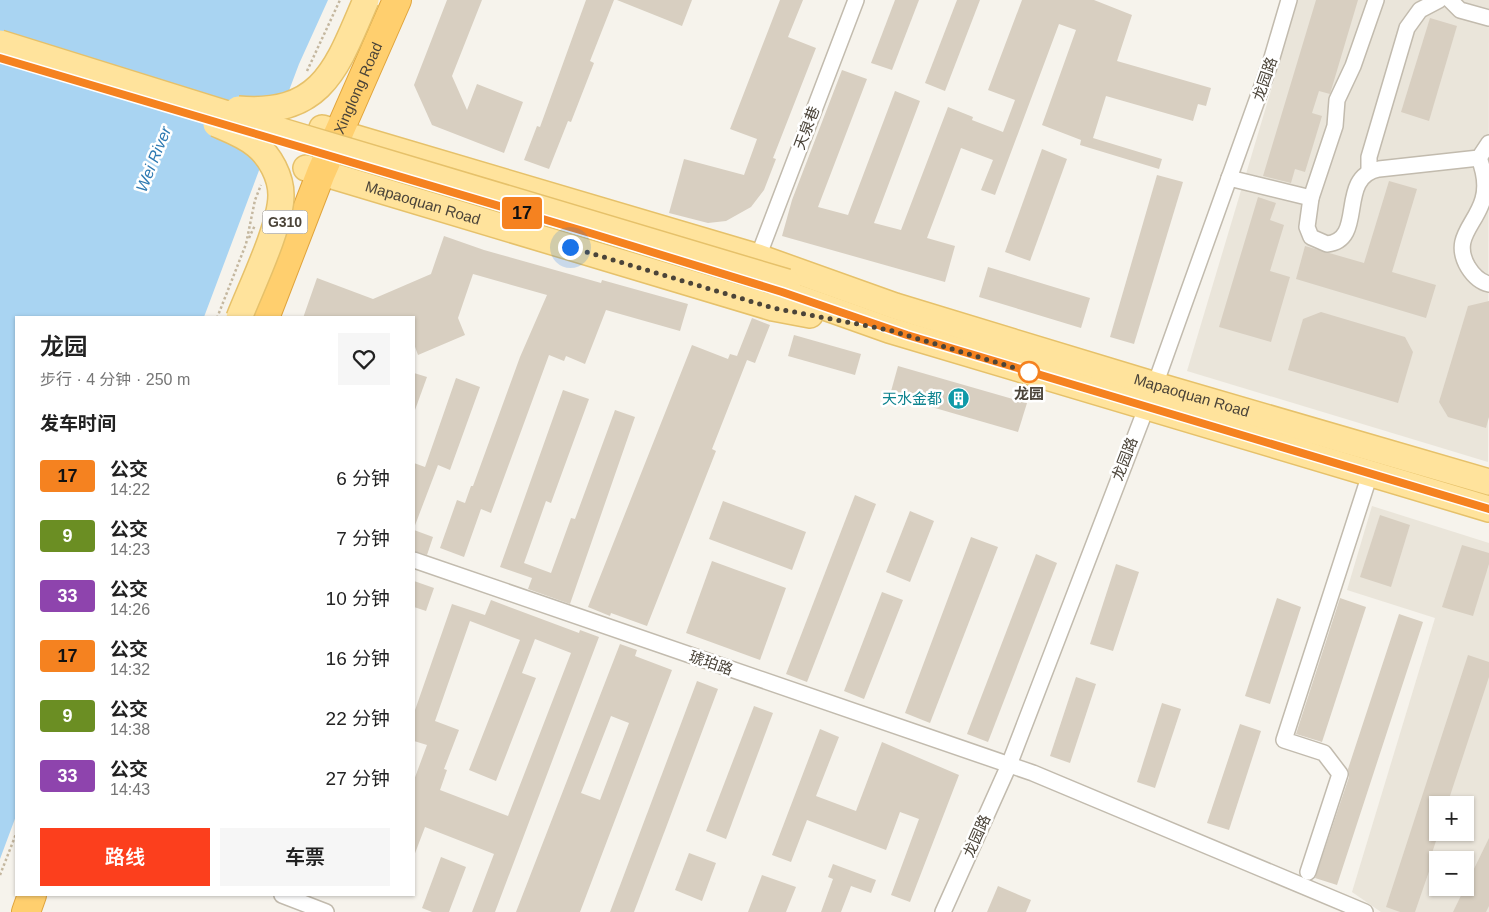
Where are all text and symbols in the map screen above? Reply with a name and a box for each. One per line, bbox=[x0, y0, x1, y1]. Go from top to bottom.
street label: Xinglong Road bbox=[330, 40, 385, 137]
street label: 龙园路 bbox=[1249, 55, 1280, 103]
street label: 天泉巷 bbox=[791, 104, 823, 152]
water label: Wei River bbox=[133, 123, 175, 194]
street label: Mapaoquan Road bbox=[363, 177, 483, 228]
line badge: 17 bbox=[500, 197, 544, 229]
text: 17 bbox=[512, 203, 532, 223]
road number: G310 bbox=[262, 210, 308, 233]
your location bbox=[558, 235, 583, 260]
text: 龙园 bbox=[40, 333, 88, 360]
button: heart bbox=[338, 333, 390, 385]
marker: 龙园 bbox=[1018, 361, 1040, 383]
street label: Mapaoquan Road bbox=[1132, 370, 1251, 420]
text: 步行 · 4 分钟 · 250 m bbox=[40, 371, 190, 388]
place label: 龙园 bbox=[1014, 385, 1044, 402]
building icon: 天水金都 bbox=[946, 387, 970, 411]
place label: 天水金都 bbox=[882, 390, 942, 407]
text: 发车时间 bbox=[40, 413, 116, 434]
street label: 龙园路 bbox=[1109, 435, 1141, 483]
text: 公交 bbox=[110, 459, 148, 480]
text: 17 bbox=[57, 466, 78, 486]
text: 6 分钟 bbox=[336, 468, 390, 489]
text: 14:22 bbox=[110, 481, 150, 498]
text: 公交 bbox=[110, 519, 148, 540]
text: 9 bbox=[62, 526, 73, 546]
text: 7 分钟 bbox=[336, 528, 390, 549]
text: 14:23 bbox=[110, 541, 150, 558]
text: 公交 bbox=[110, 579, 148, 600]
text: 33 bbox=[57, 586, 78, 606]
text: 10 分钟 bbox=[326, 588, 390, 609]
text: 14:26 bbox=[110, 601, 150, 618]
text: 公交 bbox=[110, 639, 148, 660]
text: 17 bbox=[57, 646, 78, 666]
street label: 琥珀路 bbox=[687, 647, 735, 678]
text: 16 分钟 bbox=[326, 648, 390, 669]
text: 14:32 bbox=[110, 661, 150, 678]
text: 公交 bbox=[110, 699, 148, 720]
text: 9 bbox=[62, 706, 73, 726]
text: 22 分钟 bbox=[326, 708, 390, 729]
text: 14:38 bbox=[110, 721, 150, 738]
text: 公交 bbox=[110, 759, 148, 780]
text: 33 bbox=[57, 766, 78, 786]
text: 27 分钟 bbox=[326, 768, 390, 789]
text: 14:43 bbox=[110, 781, 150, 798]
map controls bbox=[1429, 796, 1474, 896]
button: + bbox=[1429, 796, 1474, 841]
street label: 龙园路 bbox=[960, 812, 993, 860]
button: 路线 bbox=[40, 828, 210, 886]
button: 车票 bbox=[220, 828, 390, 886]
button: − bbox=[1429, 851, 1474, 896]

